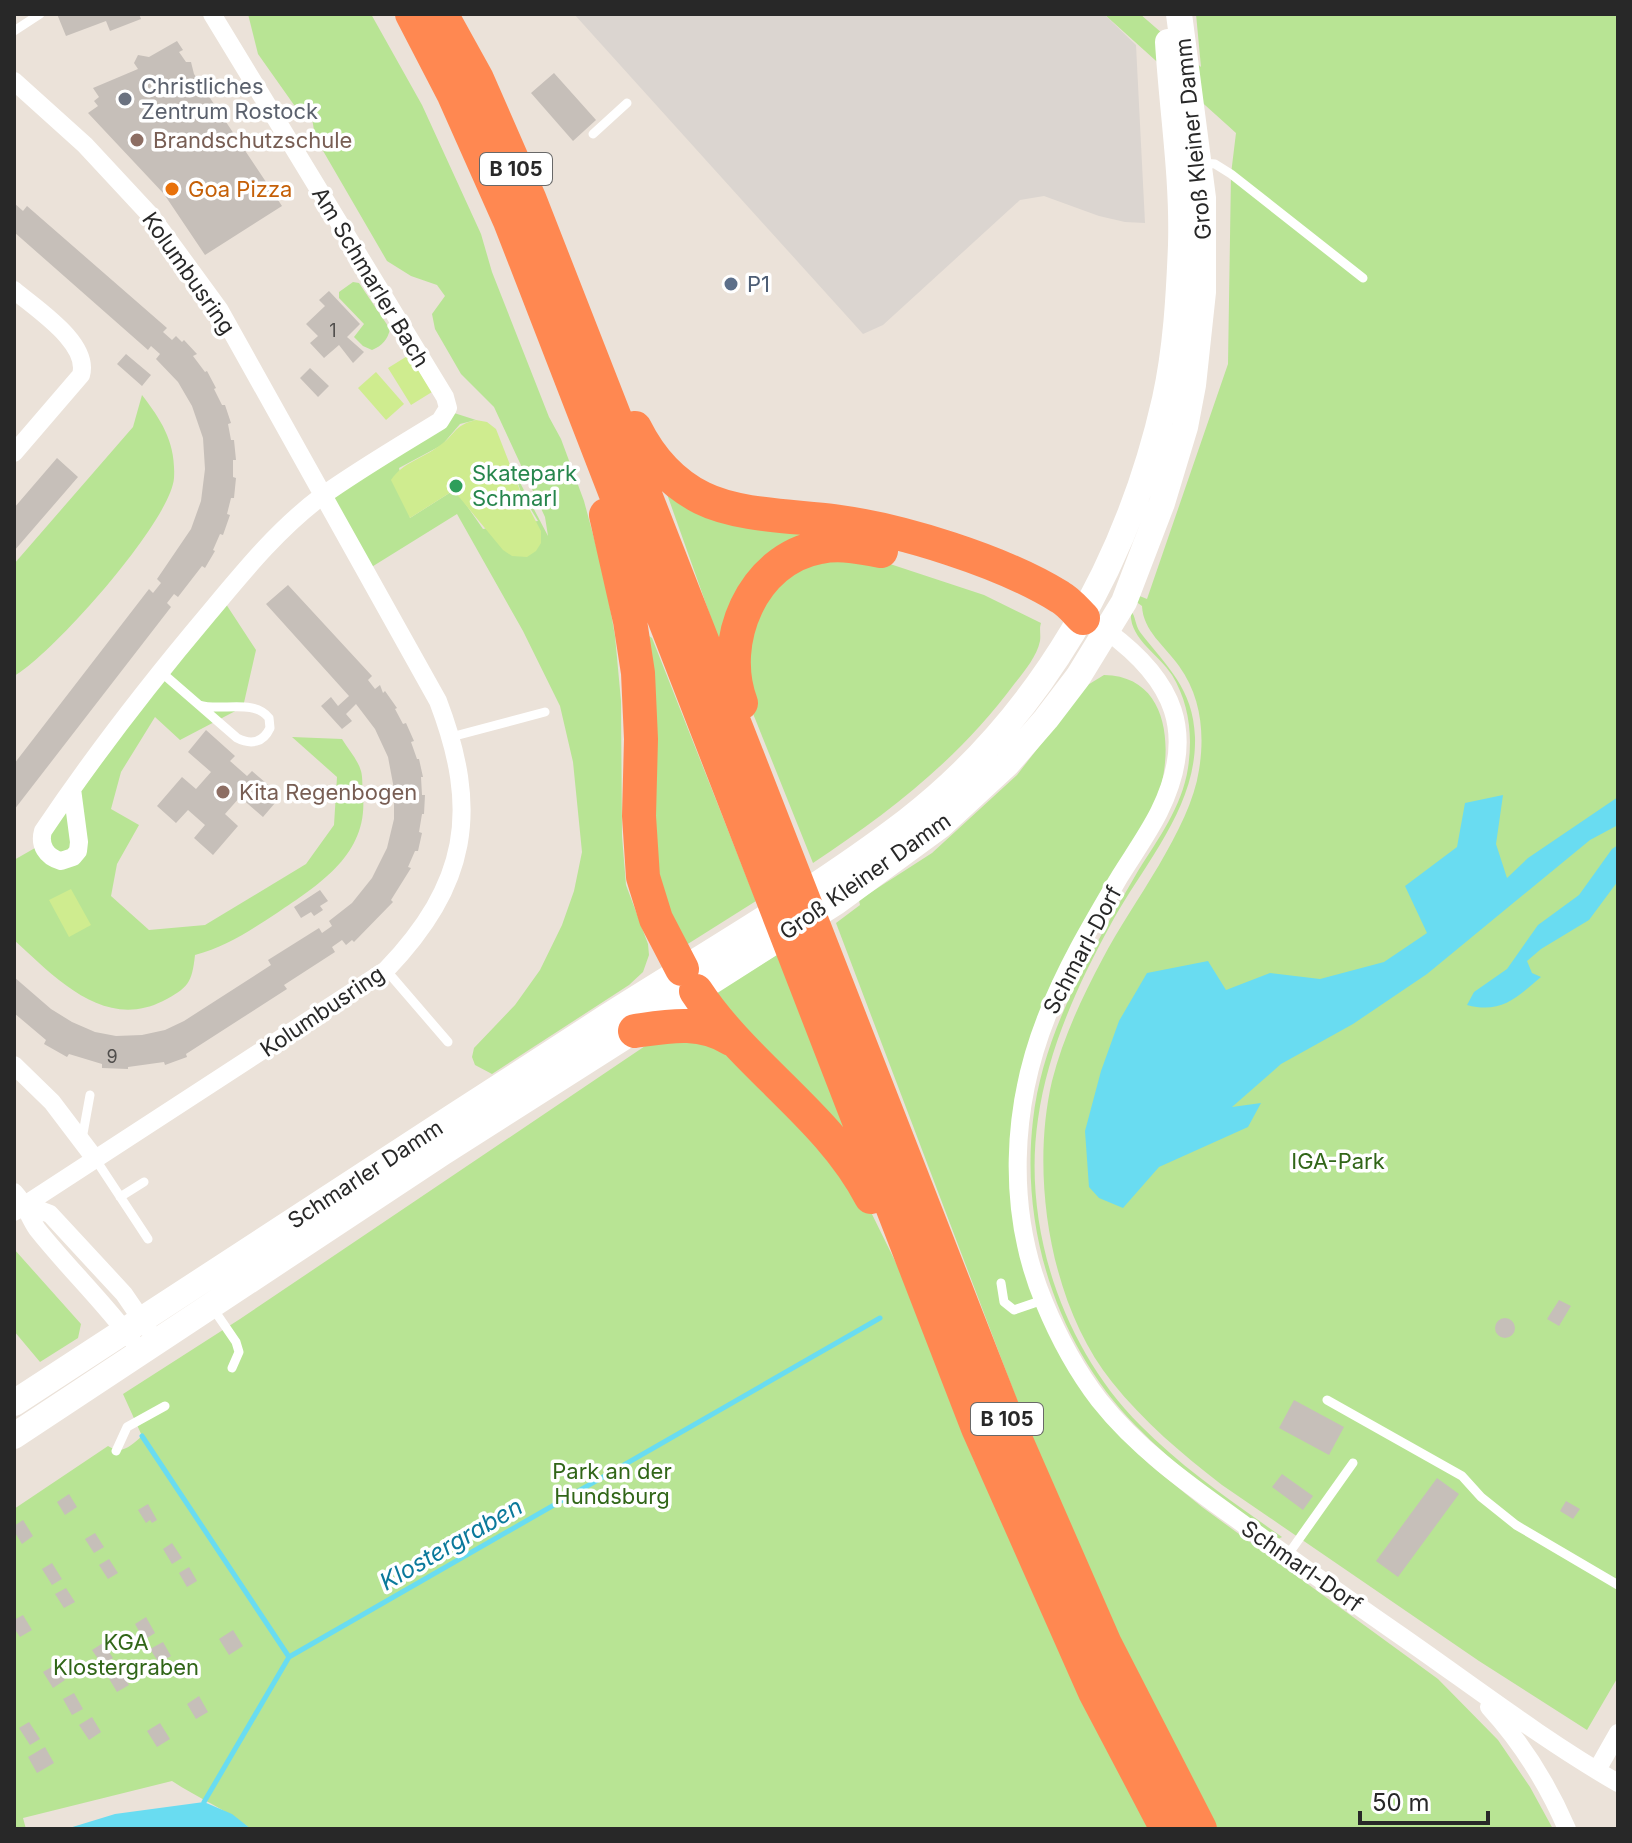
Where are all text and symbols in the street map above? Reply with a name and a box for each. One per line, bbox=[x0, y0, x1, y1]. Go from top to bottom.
street label: Groß Kleiner Damm bbox=[1169, 37, 1217, 241]
place label: Christliches Zentrum Rostock bbox=[141, 73, 318, 124]
marker: Christliches Zentrum Rostock bbox=[116, 90, 134, 108]
place label: Brandschutzschule bbox=[153, 127, 352, 153]
marker: Brandschutzschule bbox=[128, 131, 146, 149]
road number: B 105 bbox=[480, 153, 552, 185]
place label: Goa Pizza bbox=[188, 176, 292, 202]
marker: Goa Pizza bbox=[163, 180, 181, 198]
street label: Am Schmarler Bach bbox=[307, 182, 435, 372]
street label: Kolumbusring bbox=[137, 207, 241, 339]
place label: P1 bbox=[747, 271, 770, 297]
marker: P1 bbox=[722, 275, 740, 293]
house number: 1 bbox=[329, 320, 337, 341]
place label: Skatepark Schmarl bbox=[472, 460, 577, 511]
marker: Skatepark Schmarl bbox=[447, 477, 465, 495]
place label: Kita Regenbogen bbox=[239, 779, 417, 805]
marker: Kita Regenbogen bbox=[214, 783, 232, 801]
street label: Groß Kleiner Damm bbox=[775, 807, 955, 945]
street label: Schmarl-Dorf bbox=[1037, 882, 1127, 1018]
street label: Kolumbusring bbox=[255, 960, 389, 1062]
house number: 9 bbox=[106, 1046, 118, 1067]
street label: Schmarler Damm bbox=[283, 1114, 447, 1234]
park label: IGA-Park bbox=[1291, 1148, 1385, 1174]
road number: B 105 bbox=[971, 1403, 1043, 1435]
park label: Park an der Hundsburg bbox=[552, 1458, 672, 1509]
water label: Klostergraben bbox=[375, 1491, 527, 1597]
street label: Schmarl-Dorf bbox=[1237, 1515, 1367, 1617]
park label: KGA Klostergraben bbox=[53, 1629, 199, 1680]
scale bar bbox=[1360, 1775, 1488, 1825]
text: 50 m bbox=[1372, 1788, 1430, 1817]

